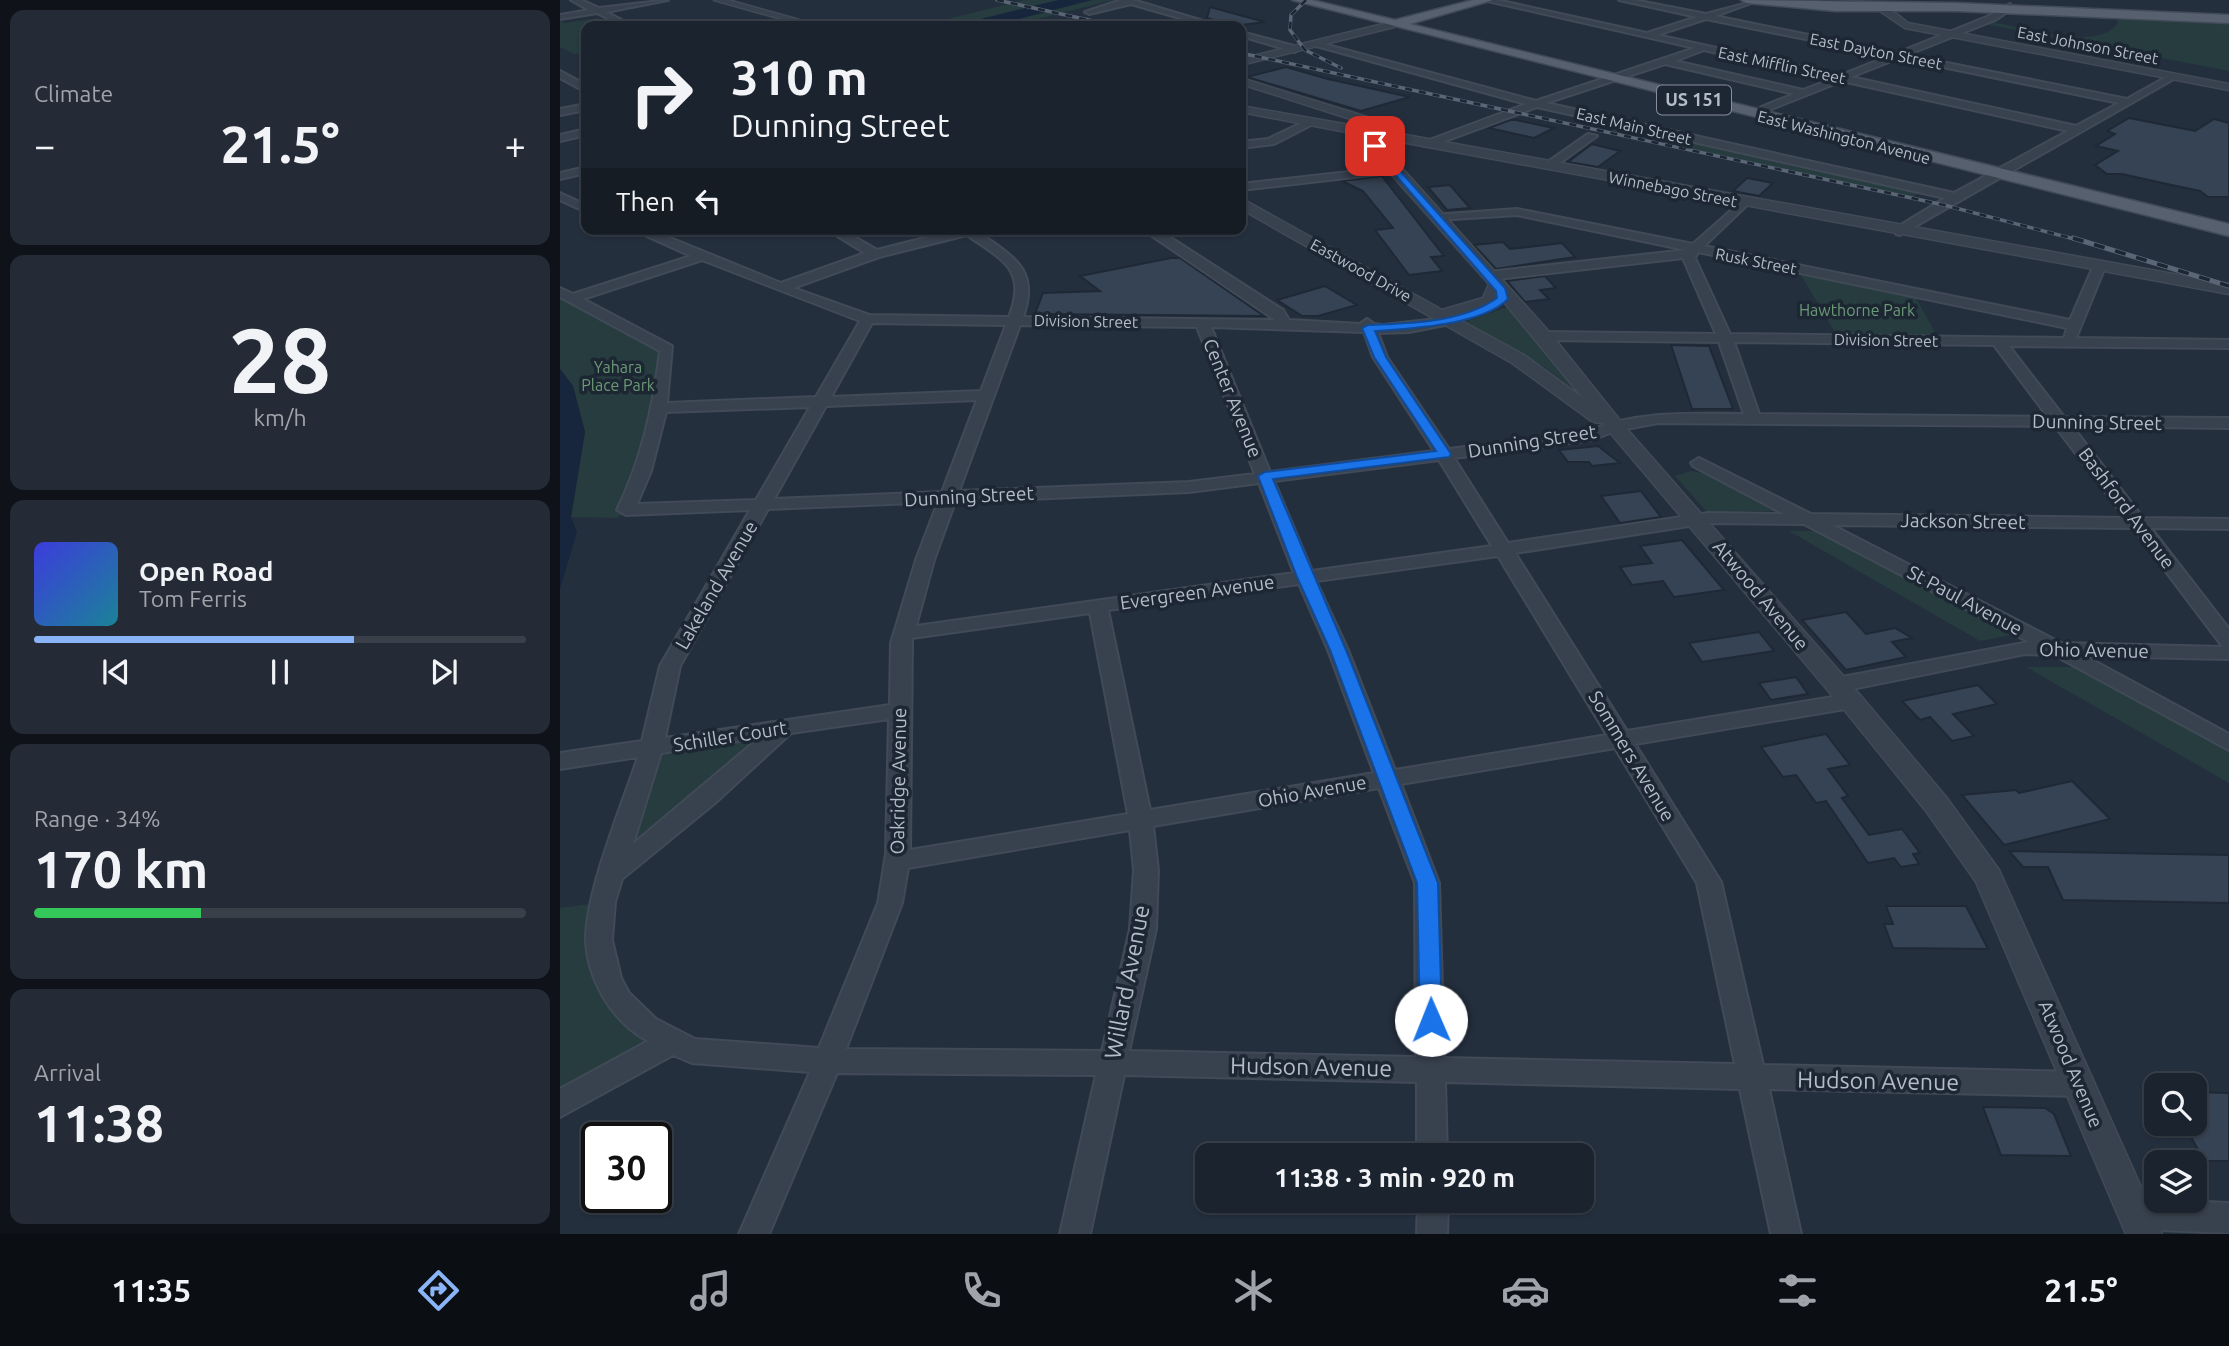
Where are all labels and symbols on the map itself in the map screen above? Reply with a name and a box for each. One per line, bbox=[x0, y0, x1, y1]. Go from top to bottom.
street label: East Johnson Street bbox=[2016, 22, 2161, 68]
street label: East Dayton Street bbox=[1808, 29, 1944, 73]
street label: East Mifflin Street bbox=[1717, 43, 1848, 87]
road number: US 151 bbox=[1657, 86, 1731, 114]
street label: East Main Street bbox=[1575, 104, 1694, 148]
street label: East Washington Avenue bbox=[1756, 107, 1932, 167]
pin bbox=[1345, 116, 1405, 176]
street label: Winnebago Street bbox=[1607, 168, 1740, 210]
street label: Eastwood Drive bbox=[1307, 235, 1415, 305]
street label: Rusk Street bbox=[1714, 244, 1799, 278]
park label: Hawthorne Park bbox=[1799, 301, 1915, 319]
street label: Division Street bbox=[1034, 311, 1139, 331]
street label: Division Street bbox=[1834, 330, 1939, 350]
street label: Center Avenue bbox=[1199, 335, 1267, 461]
park label: Yahara Place Park bbox=[581, 358, 655, 394]
street label: Dunning Street bbox=[2032, 410, 2163, 434]
street label: Dunning Street bbox=[1466, 420, 1598, 462]
street label: Bashford Avenue bbox=[2074, 443, 2180, 573]
street label: Dunning Street bbox=[904, 482, 1035, 510]
street label: Jackson Street bbox=[1900, 509, 2026, 533]
street label: Lakeland Avenue bbox=[670, 517, 762, 653]
street label: Atwood Avenue bbox=[1709, 536, 1813, 654]
street label: St Paul Avenue bbox=[1904, 560, 2026, 640]
street label: Evergreen Avenue bbox=[1118, 570, 1276, 614]
street label: Ohio Avenue bbox=[2039, 638, 2149, 662]
street label: Sommers Avenue bbox=[1584, 687, 1680, 825]
street label: Oakridge Avenue bbox=[886, 707, 910, 855]
street label: Schiller Court bbox=[672, 716, 789, 756]
street label: Ohio Avenue bbox=[1256, 771, 1368, 811]
street label: Willard Avenue bbox=[1099, 903, 1154, 1061]
position arrow bbox=[1394, 983, 1468, 1057]
street label: Atwood Avenue bbox=[2034, 997, 2108, 1131]
street label: Hudson Avenue bbox=[1230, 1053, 1392, 1080]
street label: Hudson Avenue bbox=[1797, 1067, 1959, 1094]
speed limit sign: 30 bbox=[581, 1122, 672, 1213]

